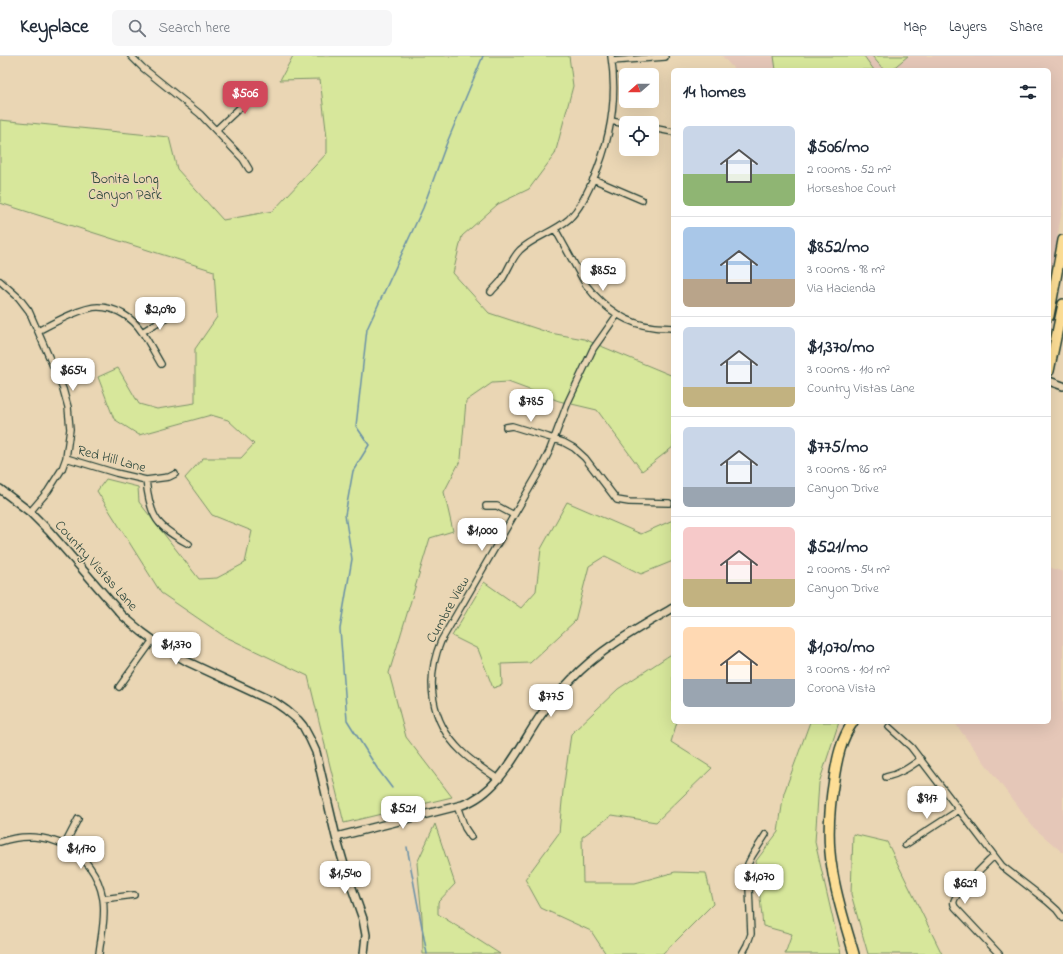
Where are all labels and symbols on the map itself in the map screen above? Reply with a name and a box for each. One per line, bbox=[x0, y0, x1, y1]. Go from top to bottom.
north arrow bbox=[619, 68, 659, 108]
pin: $506 bbox=[221, 81, 269, 115]
park label: Bonita Long Canyon Park bbox=[88, 169, 163, 207]
pin: $852 bbox=[579, 258, 627, 292]
pin: $2,090 bbox=[127, 297, 193, 331]
pin: $654 bbox=[49, 358, 97, 392]
pin: $785 bbox=[507, 389, 555, 423]
street label: Red Hill Lane bbox=[75, 440, 149, 479]
street label: Country Vistas Lane bbox=[49, 516, 143, 617]
pin: $1,000 bbox=[449, 518, 515, 552]
street label: Cumbre View bbox=[421, 573, 475, 647]
pin: $1,370 bbox=[143, 632, 209, 666]
pin: $775 bbox=[527, 684, 575, 718]
pin: $917 bbox=[903, 786, 951, 820]
pin: $521 bbox=[379, 796, 427, 830]
pin: $1,170 bbox=[48, 836, 114, 870]
pin: $1,540 bbox=[312, 861, 378, 895]
pin: $1,070 bbox=[726, 864, 792, 898]
pin: $629 bbox=[941, 871, 989, 905]

